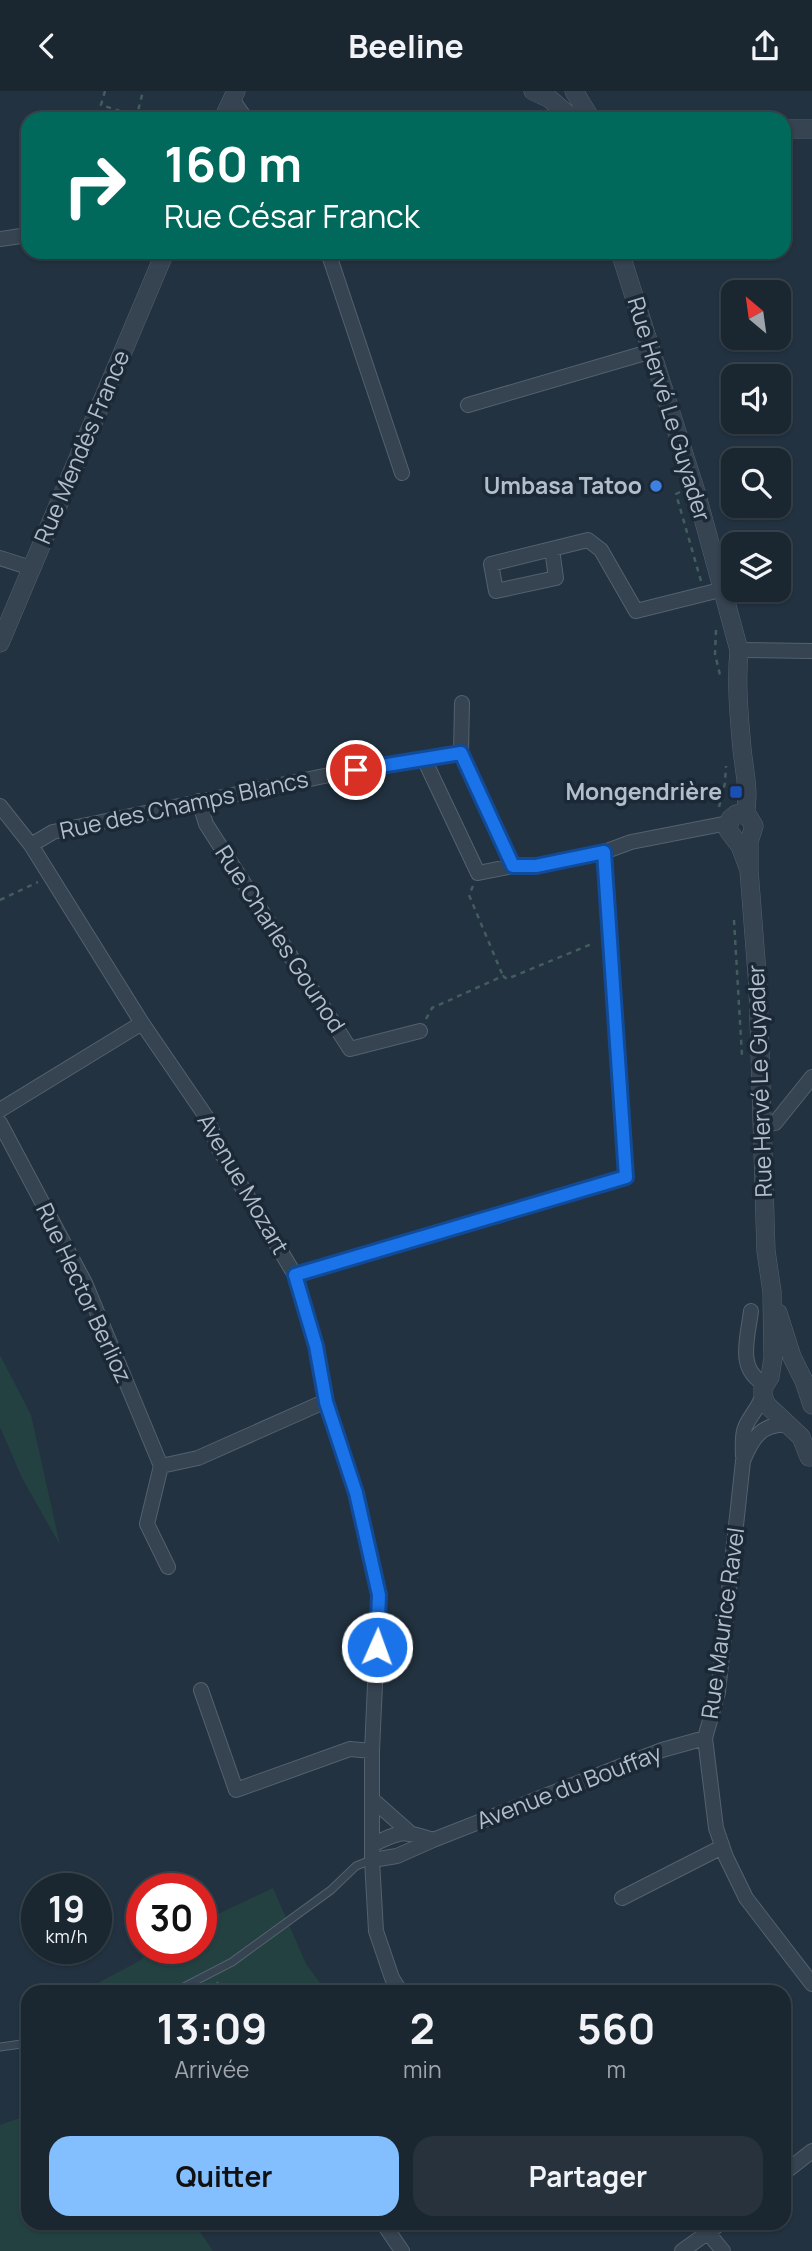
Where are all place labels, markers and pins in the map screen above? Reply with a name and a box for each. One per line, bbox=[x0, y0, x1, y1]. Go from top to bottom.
place label: Umbasa Tatoo bbox=[484, 469, 642, 501]
marker: Umbasa Tatoo bbox=[648, 478, 664, 494]
pin bbox=[326, 740, 386, 800]
place label: Mongendrière bbox=[565, 775, 722, 807]
marker: Mongendrière bbox=[728, 784, 744, 800]

